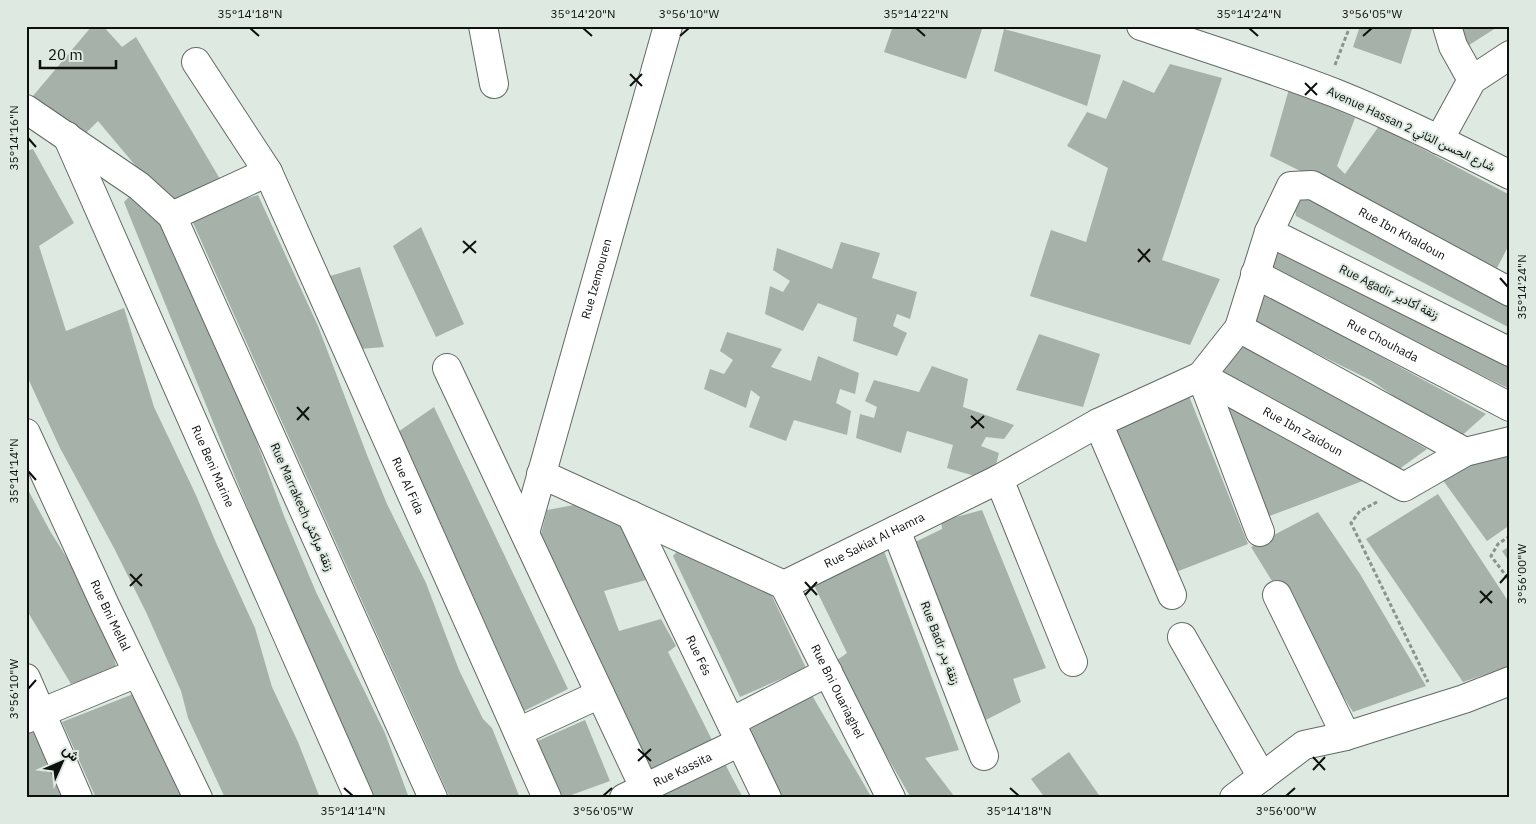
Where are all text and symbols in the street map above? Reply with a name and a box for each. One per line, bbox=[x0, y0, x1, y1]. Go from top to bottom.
text: 35°14'18"N bbox=[217, 6, 283, 21]
text: 35°14'20"N bbox=[550, 6, 616, 21]
text: 3°56'10"W bbox=[659, 6, 720, 21]
text: 35°14'22"N bbox=[883, 6, 949, 21]
text: 35°14'24"N bbox=[1216, 6, 1282, 21]
text: 3°56'05"W bbox=[1342, 6, 1403, 21]
scale bar bbox=[40, 38, 116, 70]
text: 20 m bbox=[48, 45, 83, 64]
street label: Avenue Hassan 2 شارع الحسن الثاني bbox=[1324, 83, 1498, 177]
text: 35°14'16"N bbox=[6, 105, 21, 171]
street label: Rue Ibn Khaldoun bbox=[1356, 204, 1448, 263]
street label: Rue Izemouren bbox=[578, 237, 615, 321]
text: 35°14'24"N bbox=[1514, 254, 1529, 320]
street label: Rue Agadir زنقة أكادير bbox=[1336, 261, 1442, 323]
street label: Rue Chouhada bbox=[1345, 315, 1422, 365]
street label: Rue Ibn Zaidoun bbox=[1260, 403, 1346, 459]
street label: Rue Beni Marine bbox=[189, 423, 238, 510]
text: 35°14'14"N bbox=[6, 438, 21, 504]
street label: Rue Marrakech زنقة مراكش bbox=[267, 440, 337, 574]
street label: Rue Al Fida bbox=[389, 455, 428, 517]
street label: Rue Sakiat Al Hamra bbox=[822, 509, 927, 571]
text: 3°56'00"W bbox=[1514, 543, 1529, 604]
street label: Rue Bni Mellal bbox=[87, 577, 134, 653]
street label: Rue Badr زنقة بدر bbox=[917, 599, 963, 687]
street label: Rue Fés bbox=[683, 633, 715, 678]
street label: Rue Bni Ouariaghel bbox=[808, 642, 868, 741]
text: 3°56'10"W bbox=[6, 658, 21, 719]
north arrow bbox=[38, 736, 88, 786]
text: ش bbox=[59, 740, 84, 765]
street label: Rue Kassita bbox=[651, 749, 715, 790]
text: 35°14'14"N bbox=[320, 803, 386, 818]
text: 3°56'05"W bbox=[573, 803, 634, 818]
text: 35°14'18"N bbox=[986, 803, 1052, 818]
text: 3°56'00"W bbox=[1256, 803, 1317, 818]

